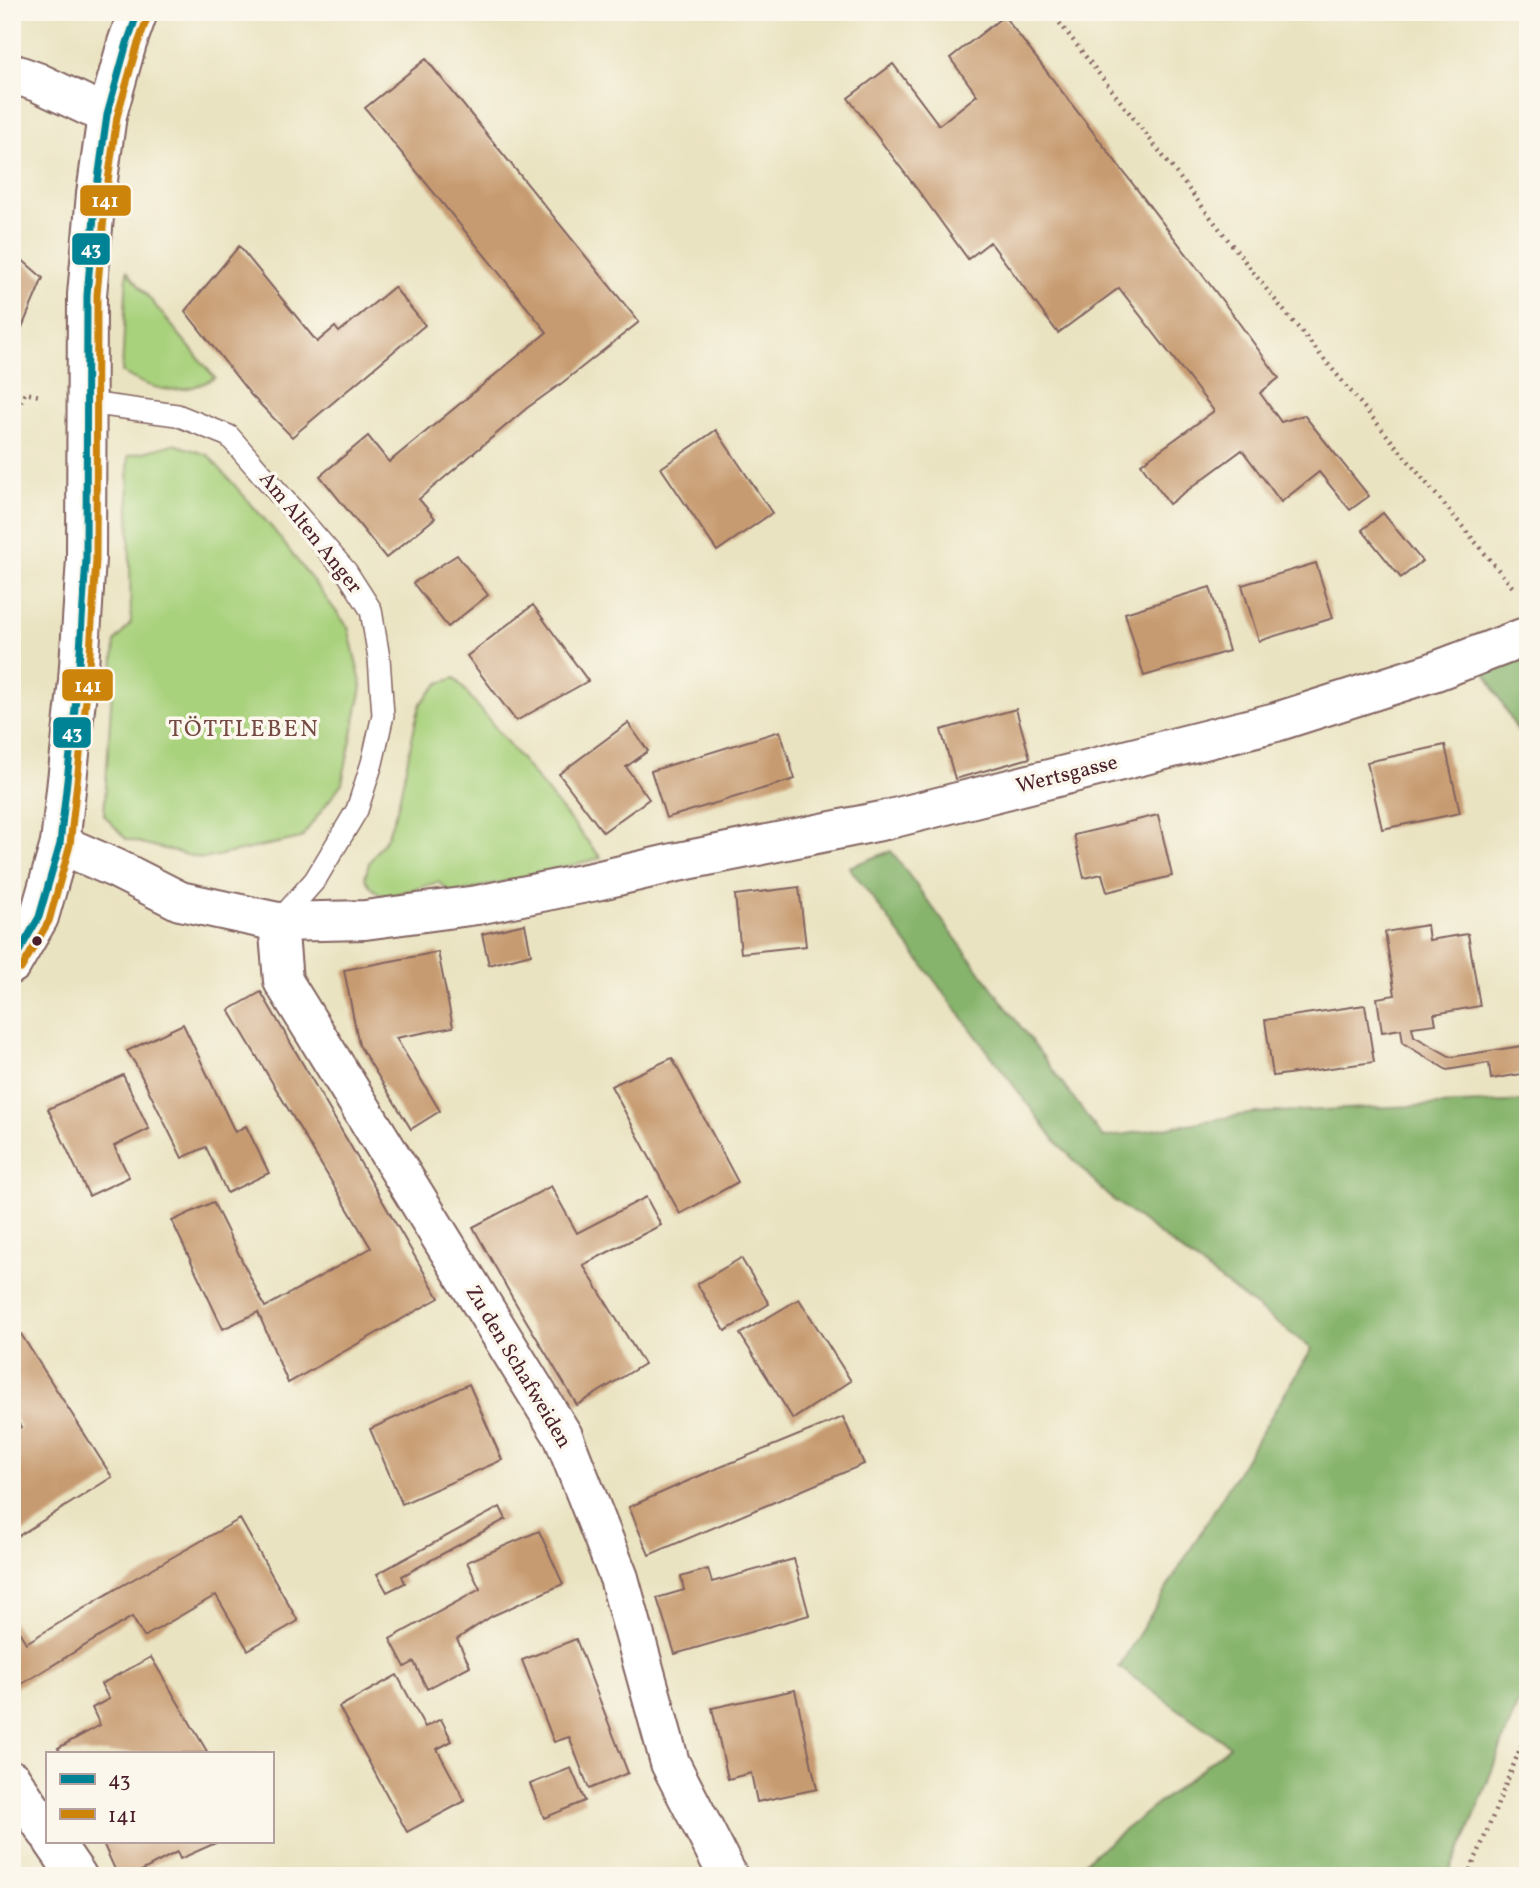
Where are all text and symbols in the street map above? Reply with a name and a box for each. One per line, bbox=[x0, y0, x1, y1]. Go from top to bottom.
line badge: 141 bbox=[79, 184, 132, 217]
text: 141 bbox=[92, 189, 118, 215]
line badge: 43 bbox=[71, 232, 111, 266]
text: 43 bbox=[81, 237, 101, 263]
street label: Am Alten Anger bbox=[252, 466, 368, 600]
line badge: 141 bbox=[61, 668, 114, 702]
text: 141 bbox=[75, 674, 101, 700]
district label: TÖTTLEBEN bbox=[168, 713, 320, 747]
line badge: 43 bbox=[52, 716, 92, 749]
text: 43 bbox=[62, 721, 82, 747]
street label: Wertsgasse bbox=[1013, 748, 1121, 802]
unlabelled marker bbox=[30, 934, 44, 948]
street label: Zu den Schafweiden bbox=[458, 1280, 578, 1454]
legend bbox=[46, 1752, 273, 1842]
text: 43 bbox=[108, 1766, 130, 1795]
text: 141 bbox=[108, 1802, 137, 1831]

